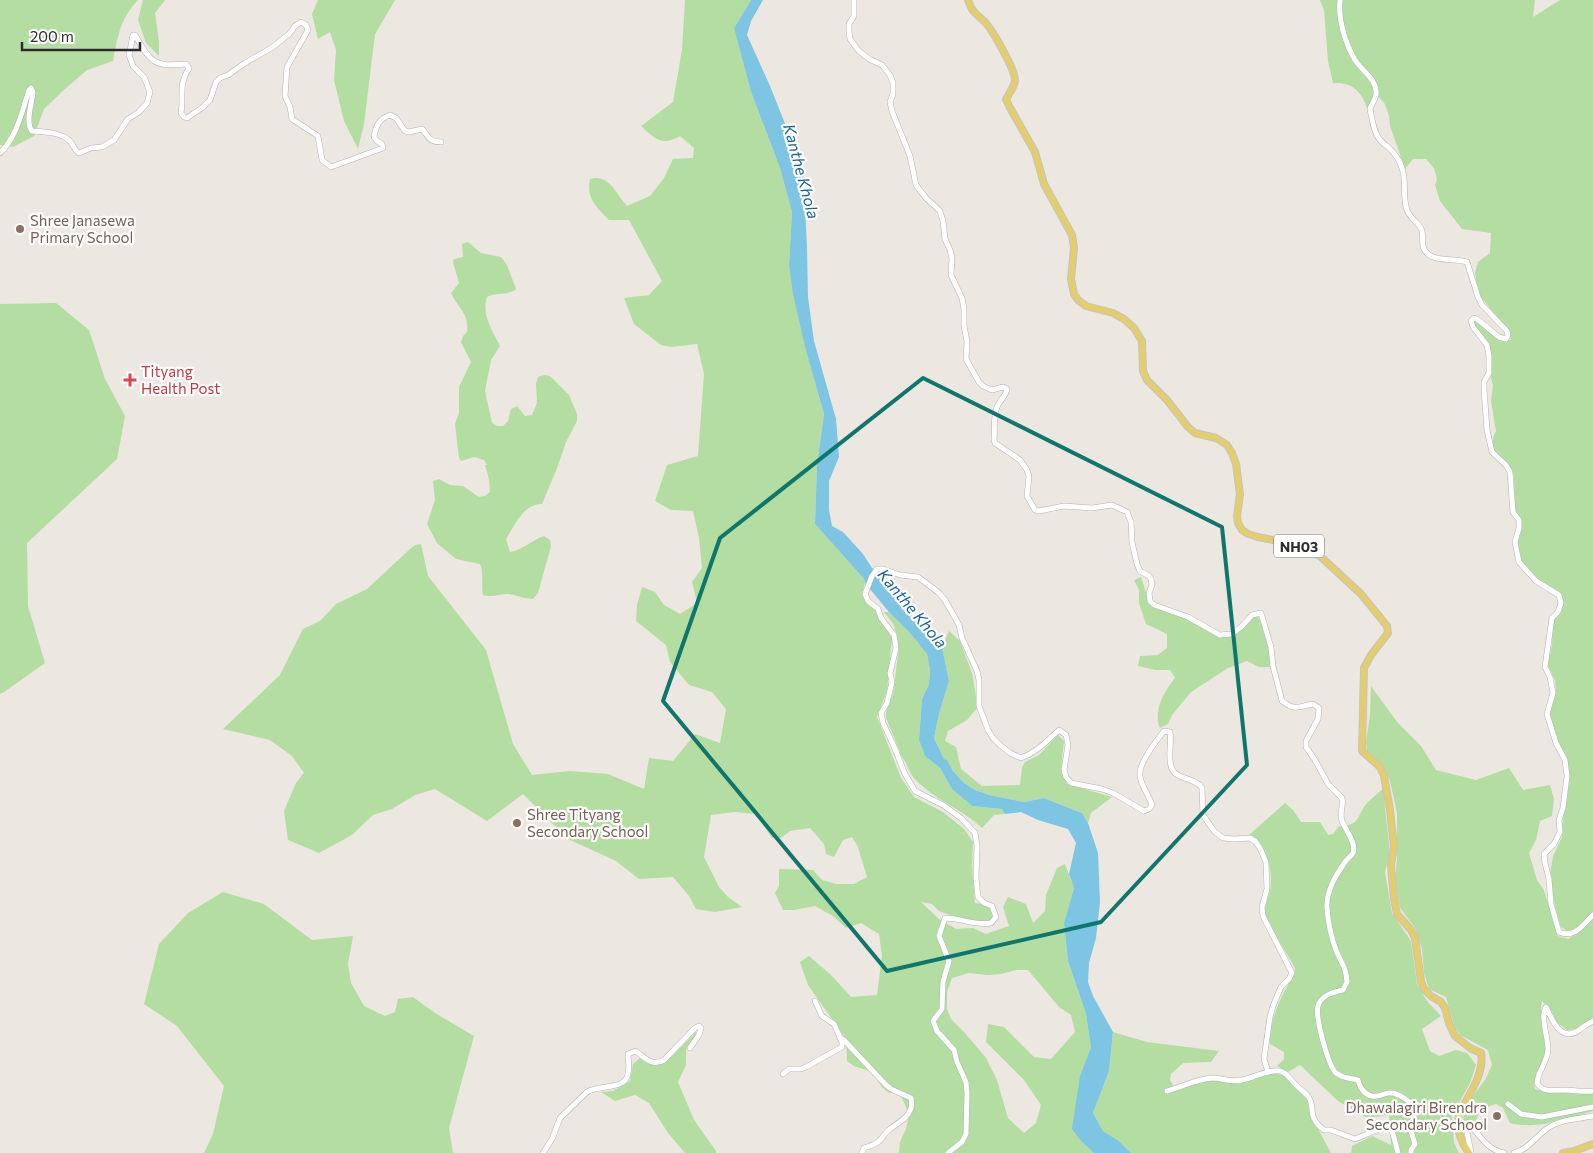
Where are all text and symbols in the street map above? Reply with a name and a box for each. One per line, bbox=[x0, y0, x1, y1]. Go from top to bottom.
scale bar bbox=[22, 20, 140, 52]
text: 200 m bbox=[30, 27, 74, 45]
water label: Kanthe Khola bbox=[780, 121, 824, 221]
place label: Shree Janasewa Primary School bbox=[30, 211, 135, 246]
marker: Shree Janasewa Primary School bbox=[14, 223, 26, 235]
place label: Tityang Health Post bbox=[141, 362, 220, 397]
marker: Tityang Health Post bbox=[123, 373, 137, 387]
road number: NH03 bbox=[1274, 534, 1324, 558]
water label: Kanthe Khola bbox=[874, 565, 952, 651]
place label: Shree Tityang Secondary School bbox=[527, 805, 648, 840]
marker: Shree Tityang Secondary School bbox=[511, 817, 523, 829]
place label: Dhawalagiri Birendra Secondary School bbox=[1345, 1098, 1487, 1133]
marker: Dhawalagiri Birendra Secondary School bbox=[1491, 1110, 1503, 1122]

